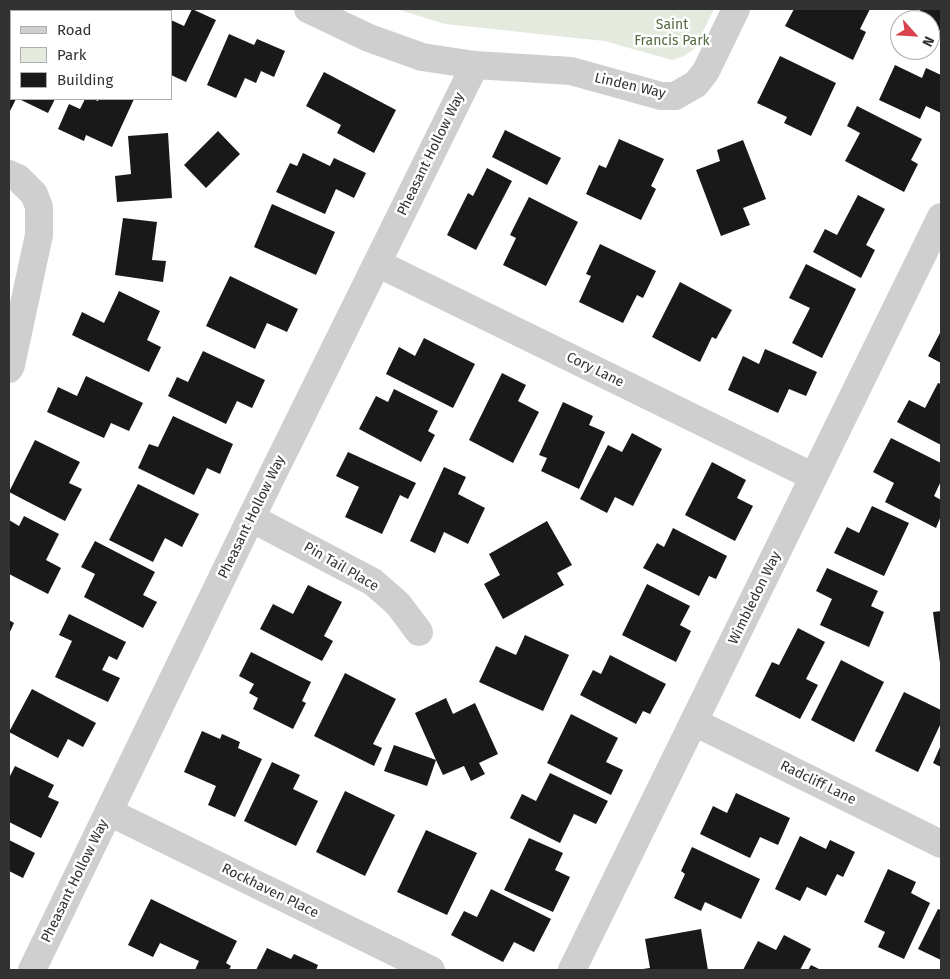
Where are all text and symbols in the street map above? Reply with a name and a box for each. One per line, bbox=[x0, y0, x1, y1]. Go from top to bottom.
legend bbox=[10, 10, 172, 100]
north arrow bbox=[890, 10, 940, 60]
park label: Saint Francis Park bbox=[634, 17, 710, 49]
text: Road bbox=[57, 21, 92, 39]
text: N bbox=[918, 33, 938, 49]
text: Park bbox=[57, 46, 87, 64]
street label: Linden Way bbox=[593, 70, 667, 102]
text: Building bbox=[57, 71, 113, 89]
street label: Pheasant Hollow Way bbox=[394, 90, 468, 218]
street label: Cory Lane bbox=[563, 349, 627, 391]
street label: Pheasant Hollow Way bbox=[215, 453, 289, 581]
street label: Pin Tail Place bbox=[301, 539, 381, 595]
street label: Wimbledon Way bbox=[725, 549, 785, 647]
street label: Radcliff Lane bbox=[777, 757, 859, 809]
street label: Pheasant Hollow Way bbox=[38, 817, 112, 945]
street label: Rockhaven Place bbox=[219, 860, 321, 922]

